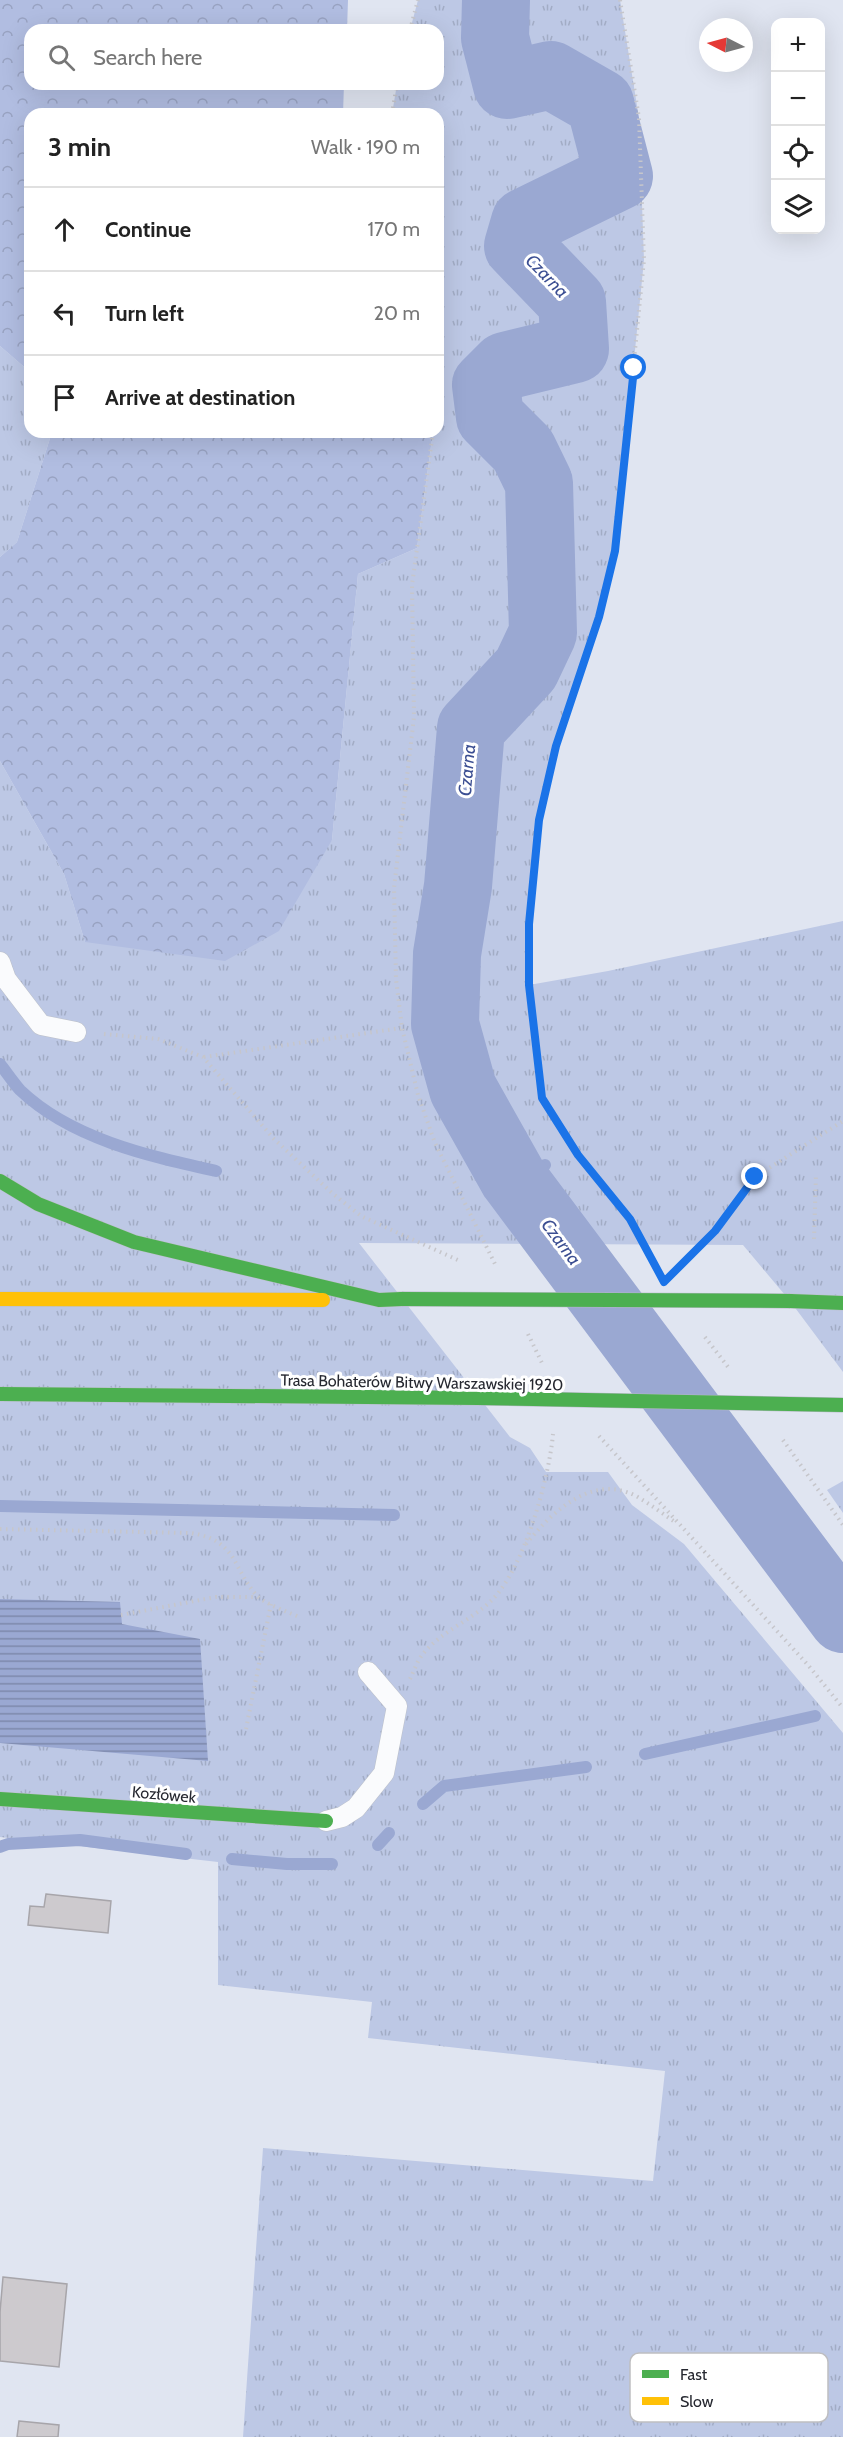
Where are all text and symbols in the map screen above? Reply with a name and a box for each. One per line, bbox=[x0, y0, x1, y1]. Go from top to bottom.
north arrow bbox=[699, 18, 753, 72]
map controls bbox=[771, 18, 825, 234]
button: + bbox=[771, 18, 825, 72]
search box bbox=[24, 24, 444, 90]
icon: search bbox=[45, 41, 78, 74]
text: Search here bbox=[93, 44, 202, 71]
button: − bbox=[771, 72, 825, 126]
button: locate bbox=[771, 126, 825, 180]
text: 3 min bbox=[48, 131, 111, 163]
text: Walk · 190 m bbox=[311, 135, 420, 159]
button: layers bbox=[771, 180, 825, 234]
icon: ahead bbox=[48, 213, 81, 246]
text: Continue bbox=[105, 216, 191, 243]
text: 170 m bbox=[368, 217, 420, 241]
water label: Czarna bbox=[521, 250, 573, 302]
icon: left bbox=[48, 297, 81, 330]
text: Turn left bbox=[105, 300, 184, 327]
text: 20 m bbox=[374, 301, 420, 325]
route start bbox=[620, 354, 646, 380]
icon: arrive bbox=[48, 381, 81, 414]
text: Arrive at destination bbox=[105, 384, 295, 411]
water label: Czarna bbox=[454, 743, 480, 797]
route end bbox=[741, 1163, 767, 1189]
water label: Czarna bbox=[537, 1215, 585, 1269]
street label: Trasa Bohaterów Bitwy Warszawskiej 1920 bbox=[281, 1371, 563, 1394]
street label: Kozłówek bbox=[131, 1782, 198, 1807]
legend bbox=[630, 2353, 828, 2422]
text: Fast bbox=[680, 2365, 708, 2384]
text: Slow bbox=[680, 2392, 714, 2411]

